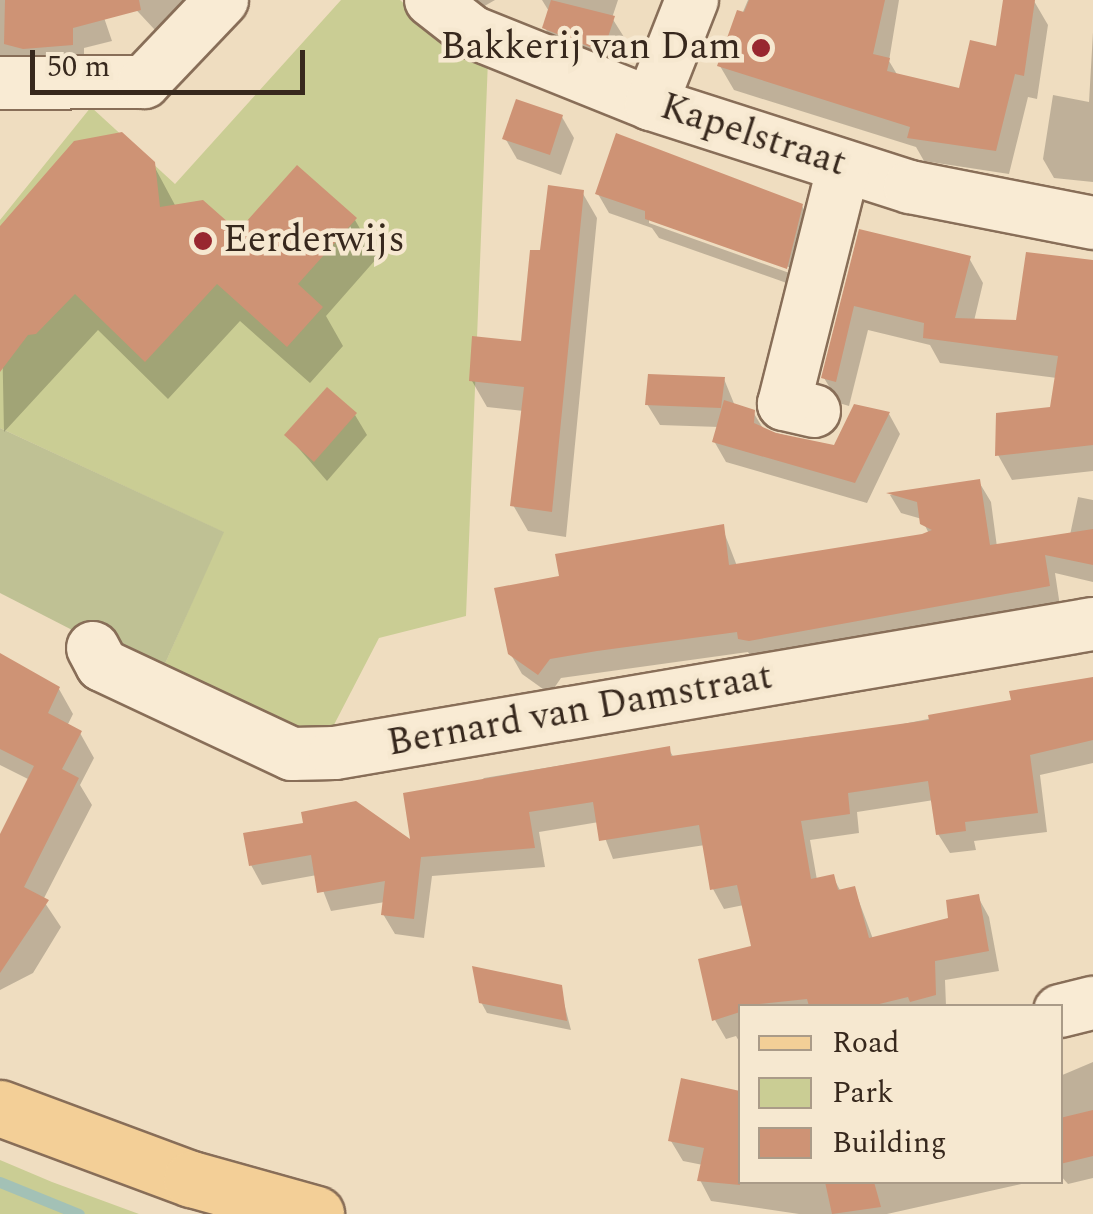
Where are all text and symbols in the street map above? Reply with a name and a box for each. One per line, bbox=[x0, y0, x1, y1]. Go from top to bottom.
place label: Bakkerij van Dam bbox=[440, 25, 741, 71]
scale bar bbox=[35, 30, 310, 92]
marker: Bakkerij van Dam bbox=[750, 37, 772, 59]
text: 50 m bbox=[47, 44, 110, 90]
street label: Kapelstraat bbox=[654, 85, 852, 187]
place label: Eerderwijs bbox=[223, 218, 405, 264]
marker: Eerderwijs bbox=[192, 230, 214, 252]
street label: Bernard van Damstraat bbox=[384, 655, 776, 767]
legend bbox=[738, 1004, 1063, 1184]
text: Road bbox=[832, 1020, 900, 1066]
text: Park bbox=[832, 1070, 894, 1116]
text: Building bbox=[832, 1120, 947, 1166]

